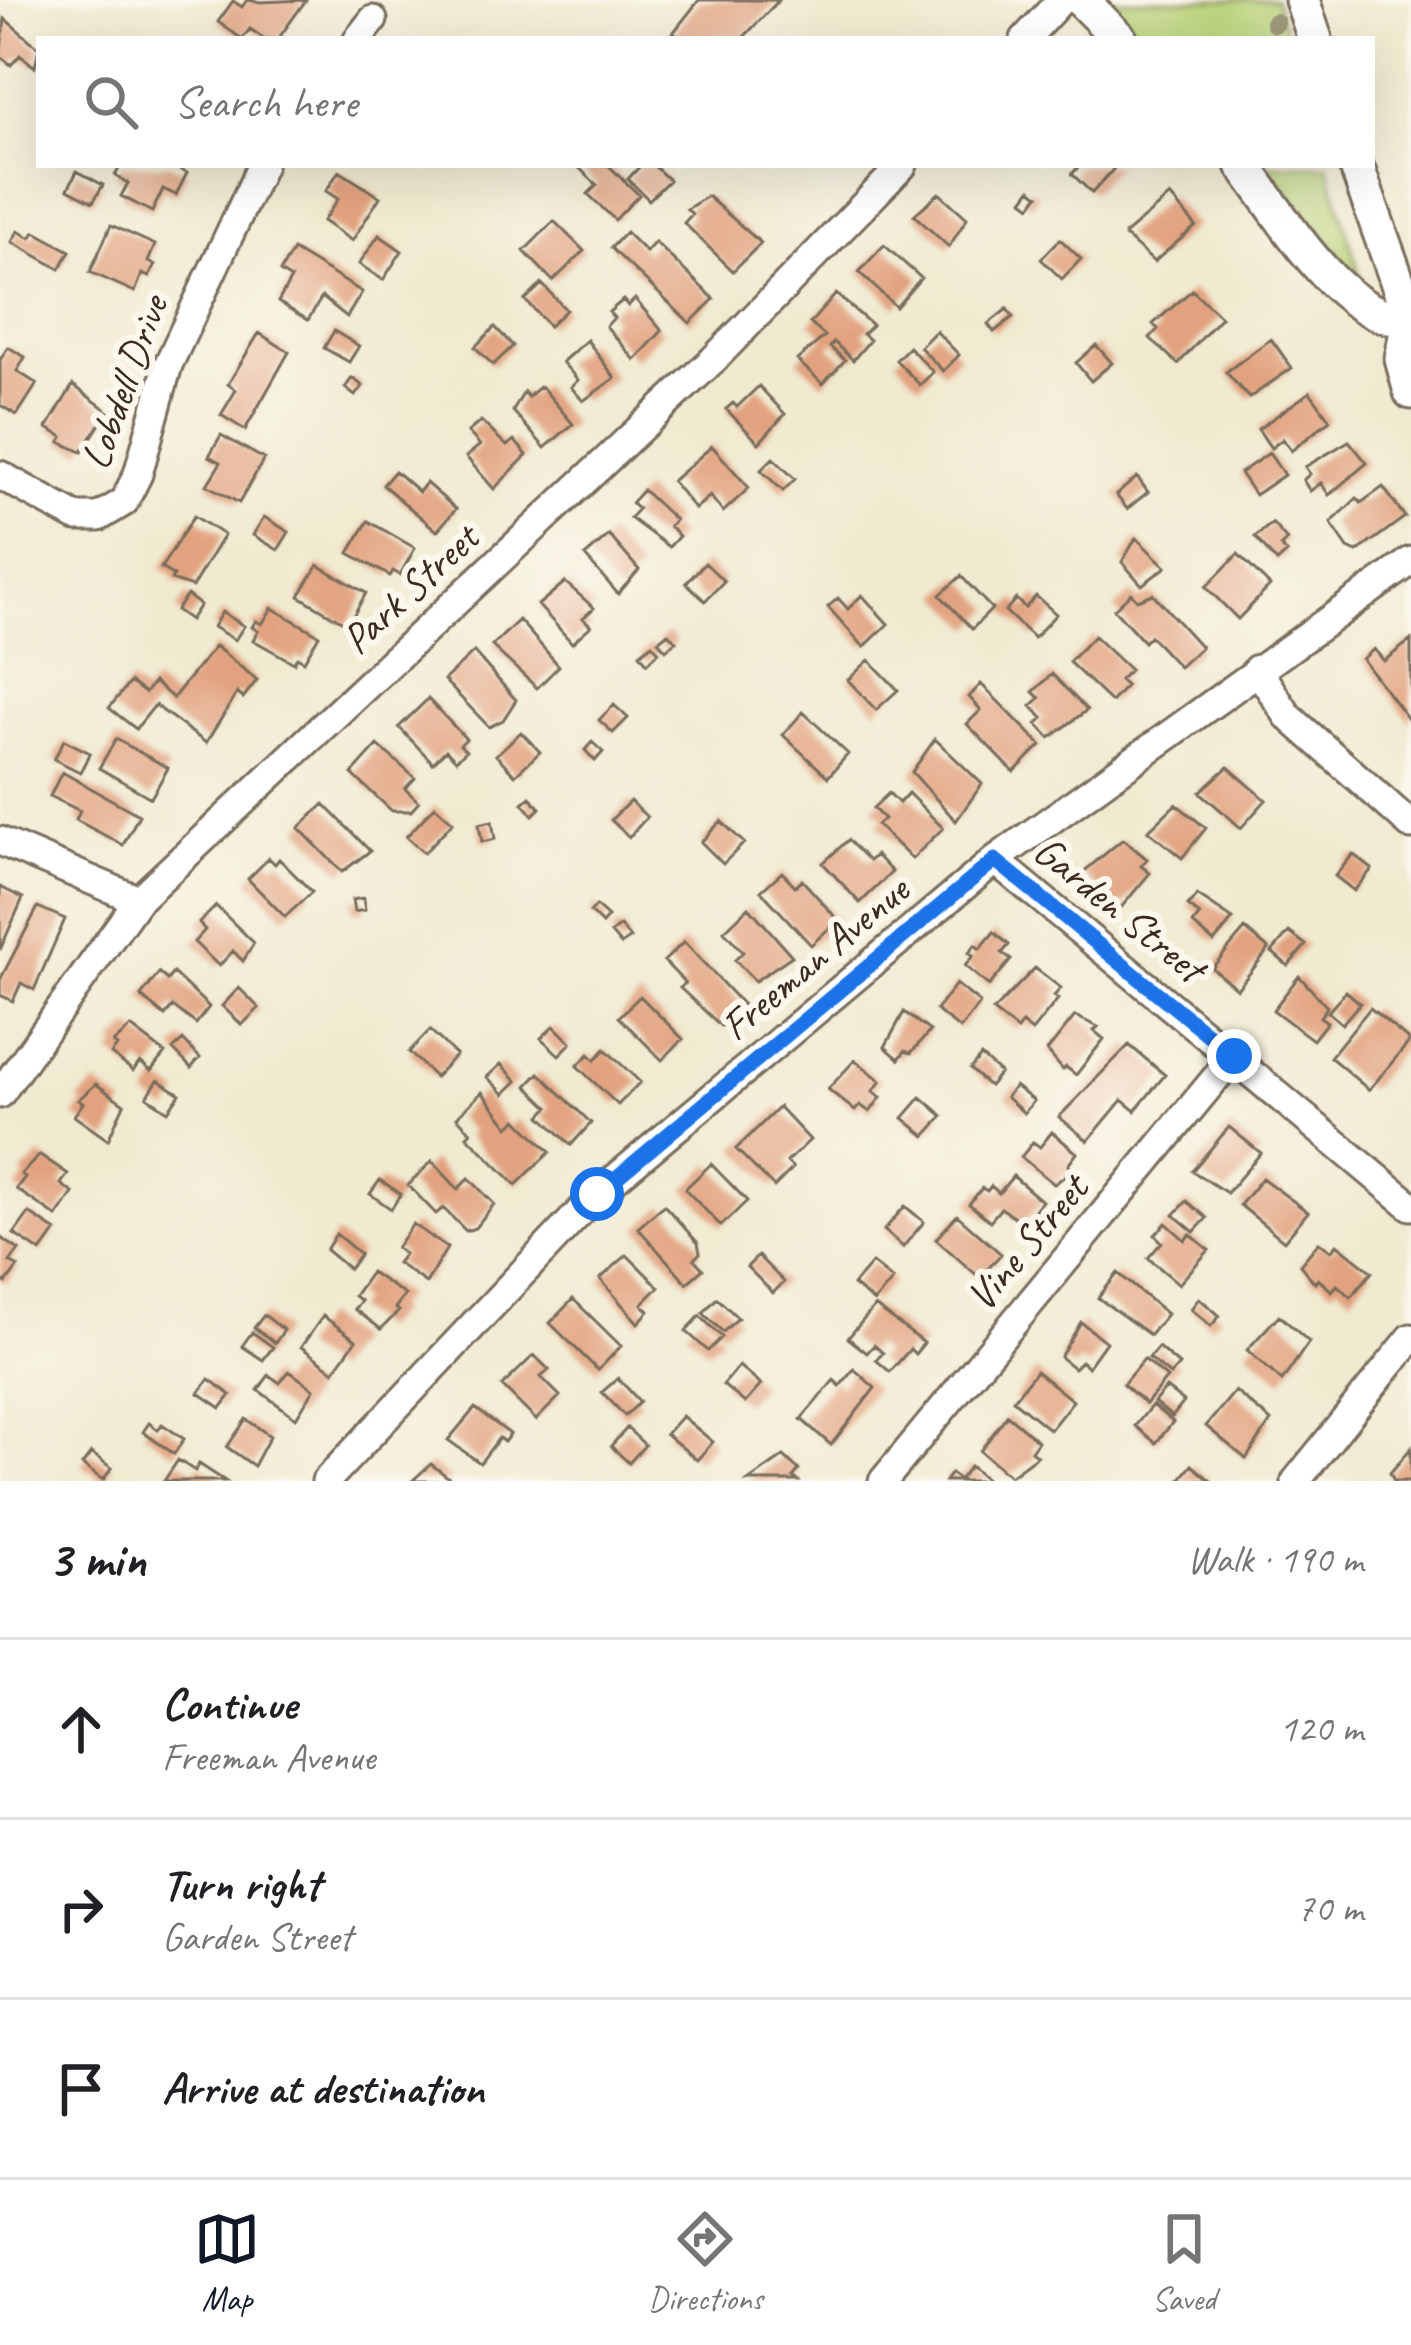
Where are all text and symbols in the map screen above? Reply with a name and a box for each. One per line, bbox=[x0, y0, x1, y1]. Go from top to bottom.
search box bbox=[36, 36, 1375, 168]
icon: search bbox=[78, 69, 144, 135]
text: Search here bbox=[174, 74, 357, 131]
street label: Lobdell Drive bbox=[69, 286, 181, 476]
street label: Park Street bbox=[331, 510, 492, 666]
street label: Garden Street bbox=[1023, 824, 1219, 997]
street label: Freeman Avenue bbox=[710, 863, 922, 1052]
route end bbox=[1207, 1029, 1261, 1083]
street label: Vine Street bbox=[955, 1161, 1102, 1322]
route start bbox=[570, 1167, 624, 1221]
text: 3 min bbox=[48, 1527, 146, 1591]
text: Walk · 190 m bbox=[1187, 1535, 1363, 1584]
text: Continue bbox=[162, 1676, 296, 1733]
icon: ahead bbox=[48, 1696, 114, 1762]
text: 120 m bbox=[1279, 1704, 1363, 1753]
text: Freeman Avenue bbox=[162, 1733, 375, 1782]
text: Turn right bbox=[162, 1856, 320, 1913]
icon: right bbox=[48, 1876, 114, 1942]
text: 70 m bbox=[1297, 1884, 1363, 1933]
text: Garden Street bbox=[162, 1913, 352, 1962]
icon: arrive bbox=[48, 2056, 114, 2122]
text: Arrive at destination bbox=[162, 2060, 484, 2117]
tab: Map bbox=[194, 2206, 260, 2320]
tab: Directions bbox=[648, 2206, 763, 2320]
tab: Saved bbox=[1151, 2206, 1217, 2320]

